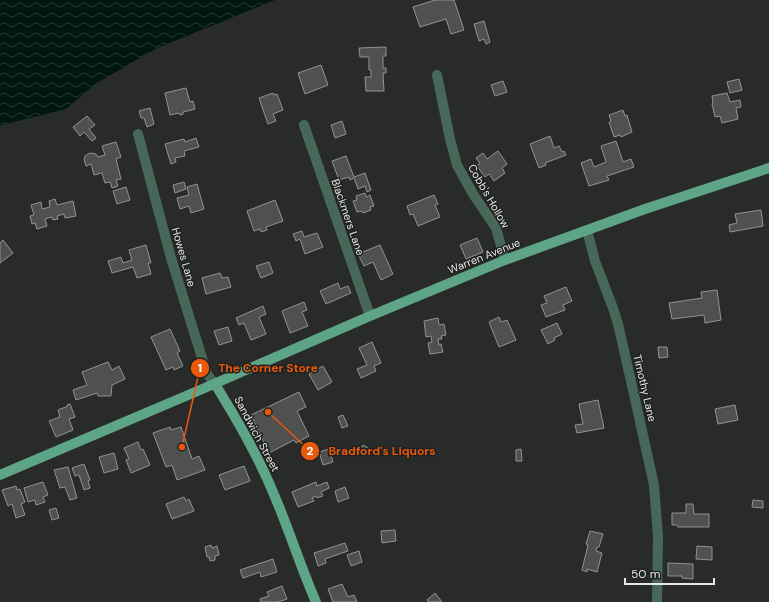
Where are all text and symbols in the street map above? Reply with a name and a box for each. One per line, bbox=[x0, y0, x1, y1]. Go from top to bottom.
street label: Cobb's Hollow bbox=[465, 162, 513, 231]
street label: Blackmers Lane bbox=[328, 177, 368, 257]
street label: Howes Lane bbox=[169, 226, 199, 288]
street label: Warren Avenue bbox=[446, 235, 522, 277]
street label: Timothy Lane bbox=[630, 353, 660, 423]
callout: The Corner Store bbox=[190, 356, 326, 380]
text: 1 bbox=[198, 360, 202, 376]
text: The Corner Store bbox=[218, 360, 318, 376]
street label: Sandwich Street bbox=[231, 394, 283, 474]
callout: Bradford's Liquors bbox=[300, 439, 443, 463]
text: 2 bbox=[307, 443, 314, 459]
text: Bradford's Liquors bbox=[328, 443, 436, 459]
scale bar bbox=[625, 560, 714, 586]
text: 50 m bbox=[631, 566, 660, 582]

